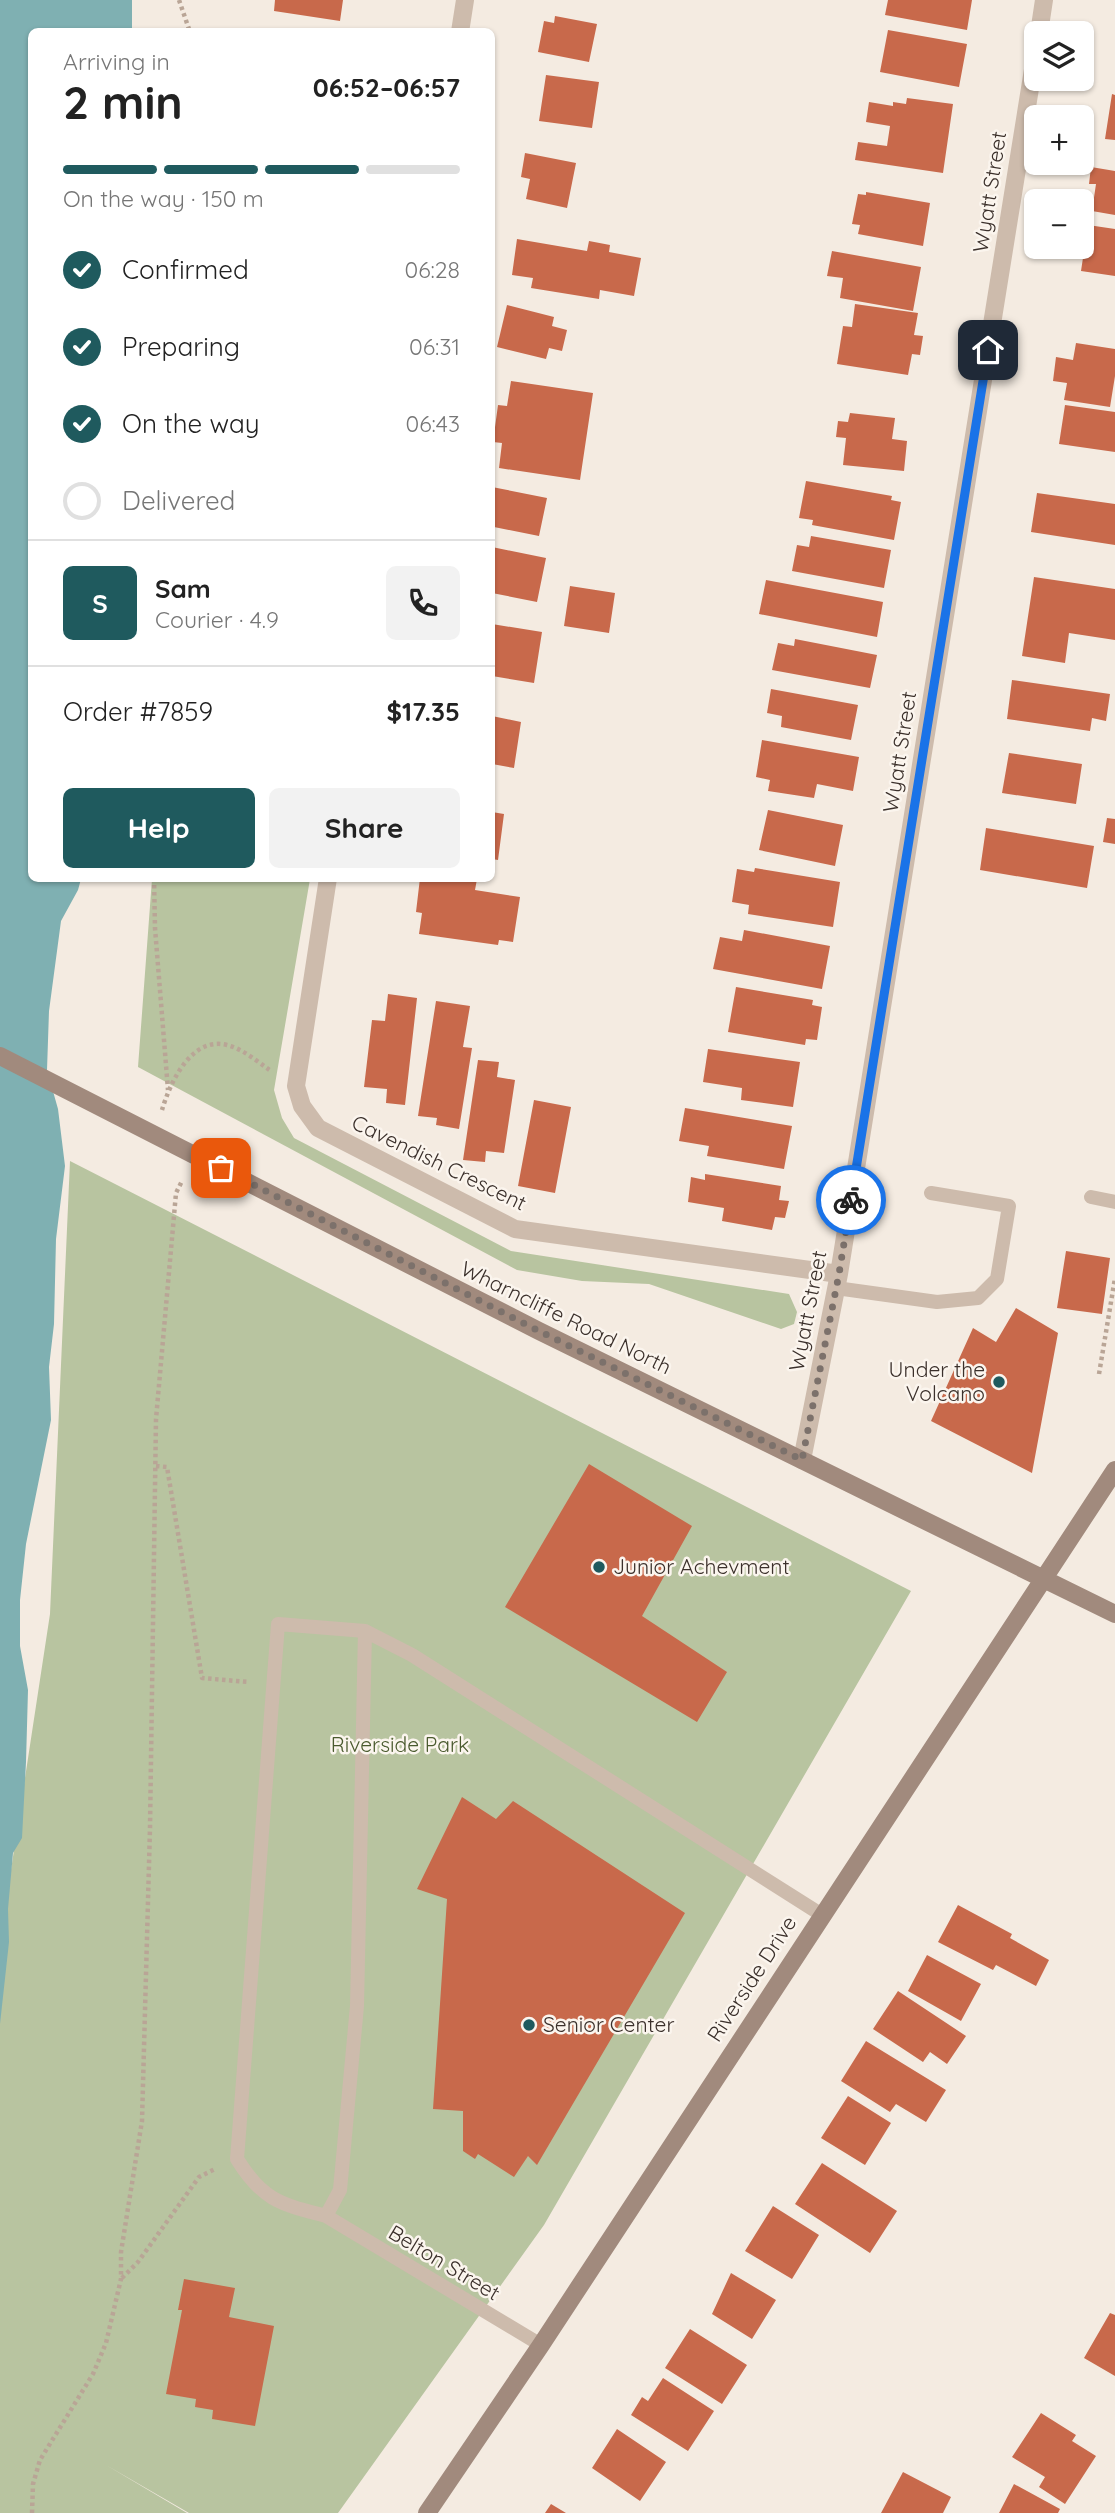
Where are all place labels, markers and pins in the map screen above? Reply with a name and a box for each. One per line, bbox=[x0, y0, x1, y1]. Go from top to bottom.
pin bbox=[958, 320, 1018, 380]
pin bbox=[191, 1138, 251, 1198]
place label: Under the Volcano bbox=[889, 1356, 985, 1406]
marker: Under the Volcano bbox=[991, 1374, 1007, 1390]
place label: Junior Achevment bbox=[613, 1553, 790, 1579]
marker: Junior Achevment bbox=[591, 1559, 607, 1575]
place label: Senior Center bbox=[543, 2011, 674, 2037]
marker: Senior Center bbox=[521, 2017, 537, 2033]

